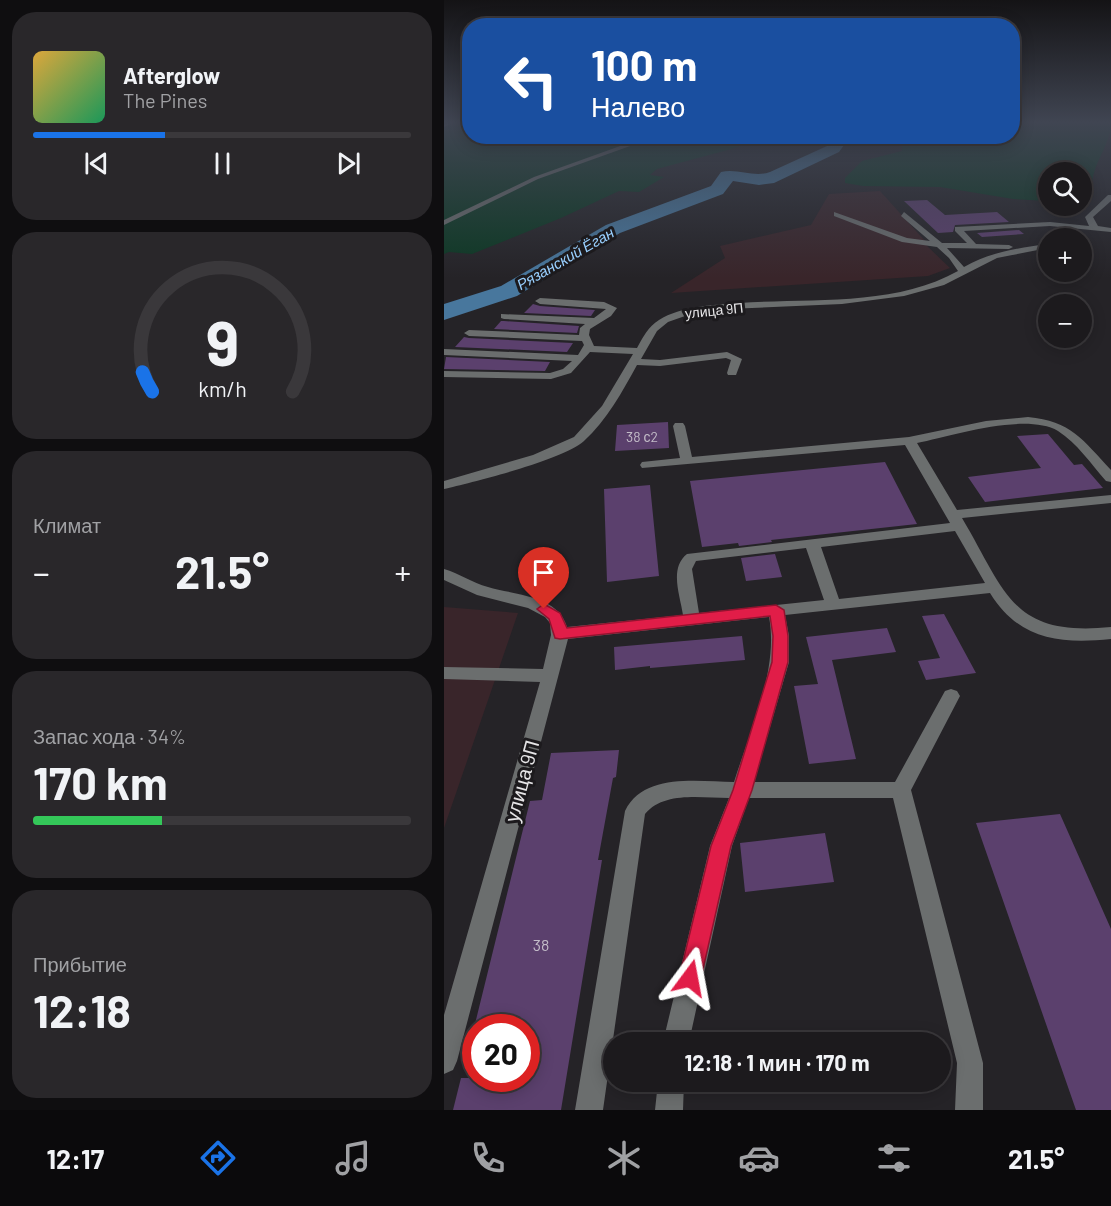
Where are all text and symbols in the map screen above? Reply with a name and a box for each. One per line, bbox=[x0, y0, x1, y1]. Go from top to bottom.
text: 100 m bbox=[591, 39, 697, 89]
icon: left bbox=[492, 42, 570, 120]
text: Afterglow bbox=[123, 62, 220, 88]
text: The Pines bbox=[123, 88, 207, 112]
text: Налево bbox=[591, 90, 685, 122]
icon: previous bbox=[80, 147, 113, 180]
icon: pause bbox=[206, 147, 239, 180]
icon: next bbox=[332, 147, 365, 180]
map controls bbox=[1038, 162, 1092, 348]
button: search bbox=[1038, 162, 1092, 216]
water label: Рязанский Ёган bbox=[513, 223, 617, 293]
button: + bbox=[1038, 228, 1092, 282]
button: − bbox=[1038, 294, 1092, 348]
street label: улица 9П bbox=[684, 298, 744, 322]
text: 9 bbox=[205, 305, 239, 379]
text: km/h bbox=[198, 377, 246, 402]
house number: 38 с2 bbox=[626, 428, 658, 445]
text: Климат bbox=[33, 513, 101, 537]
text: 21.5° bbox=[175, 544, 269, 598]
pin bbox=[518, 547, 569, 609]
text: − bbox=[33, 552, 50, 592]
text: + bbox=[395, 552, 411, 592]
icon: arrive bbox=[527, 556, 560, 589]
text: Запас хода · 34% bbox=[33, 724, 186, 748]
street label: улица 9П bbox=[499, 737, 543, 825]
text: 170 km bbox=[33, 755, 167, 809]
house number: 38 bbox=[533, 935, 549, 954]
position arrow bbox=[658, 946, 722, 1010]
text: Прибытие bbox=[33, 952, 127, 976]
text: 12:18 bbox=[33, 983, 131, 1037]
speed limit sign: 20 bbox=[462, 1014, 540, 1092]
text: 12:18 · 1 мин · 170 m bbox=[684, 1049, 870, 1075]
icon: directions bbox=[197, 1137, 239, 1179]
icon: music bbox=[332, 1137, 374, 1179]
icon: phone bbox=[467, 1137, 509, 1179]
icon: climate bbox=[603, 1137, 645, 1179]
icon: car bbox=[738, 1137, 780, 1179]
icon: filters bbox=[873, 1137, 915, 1179]
text: 12:17 bbox=[47, 1142, 104, 1174]
text: 21.5° bbox=[1008, 1142, 1064, 1174]

